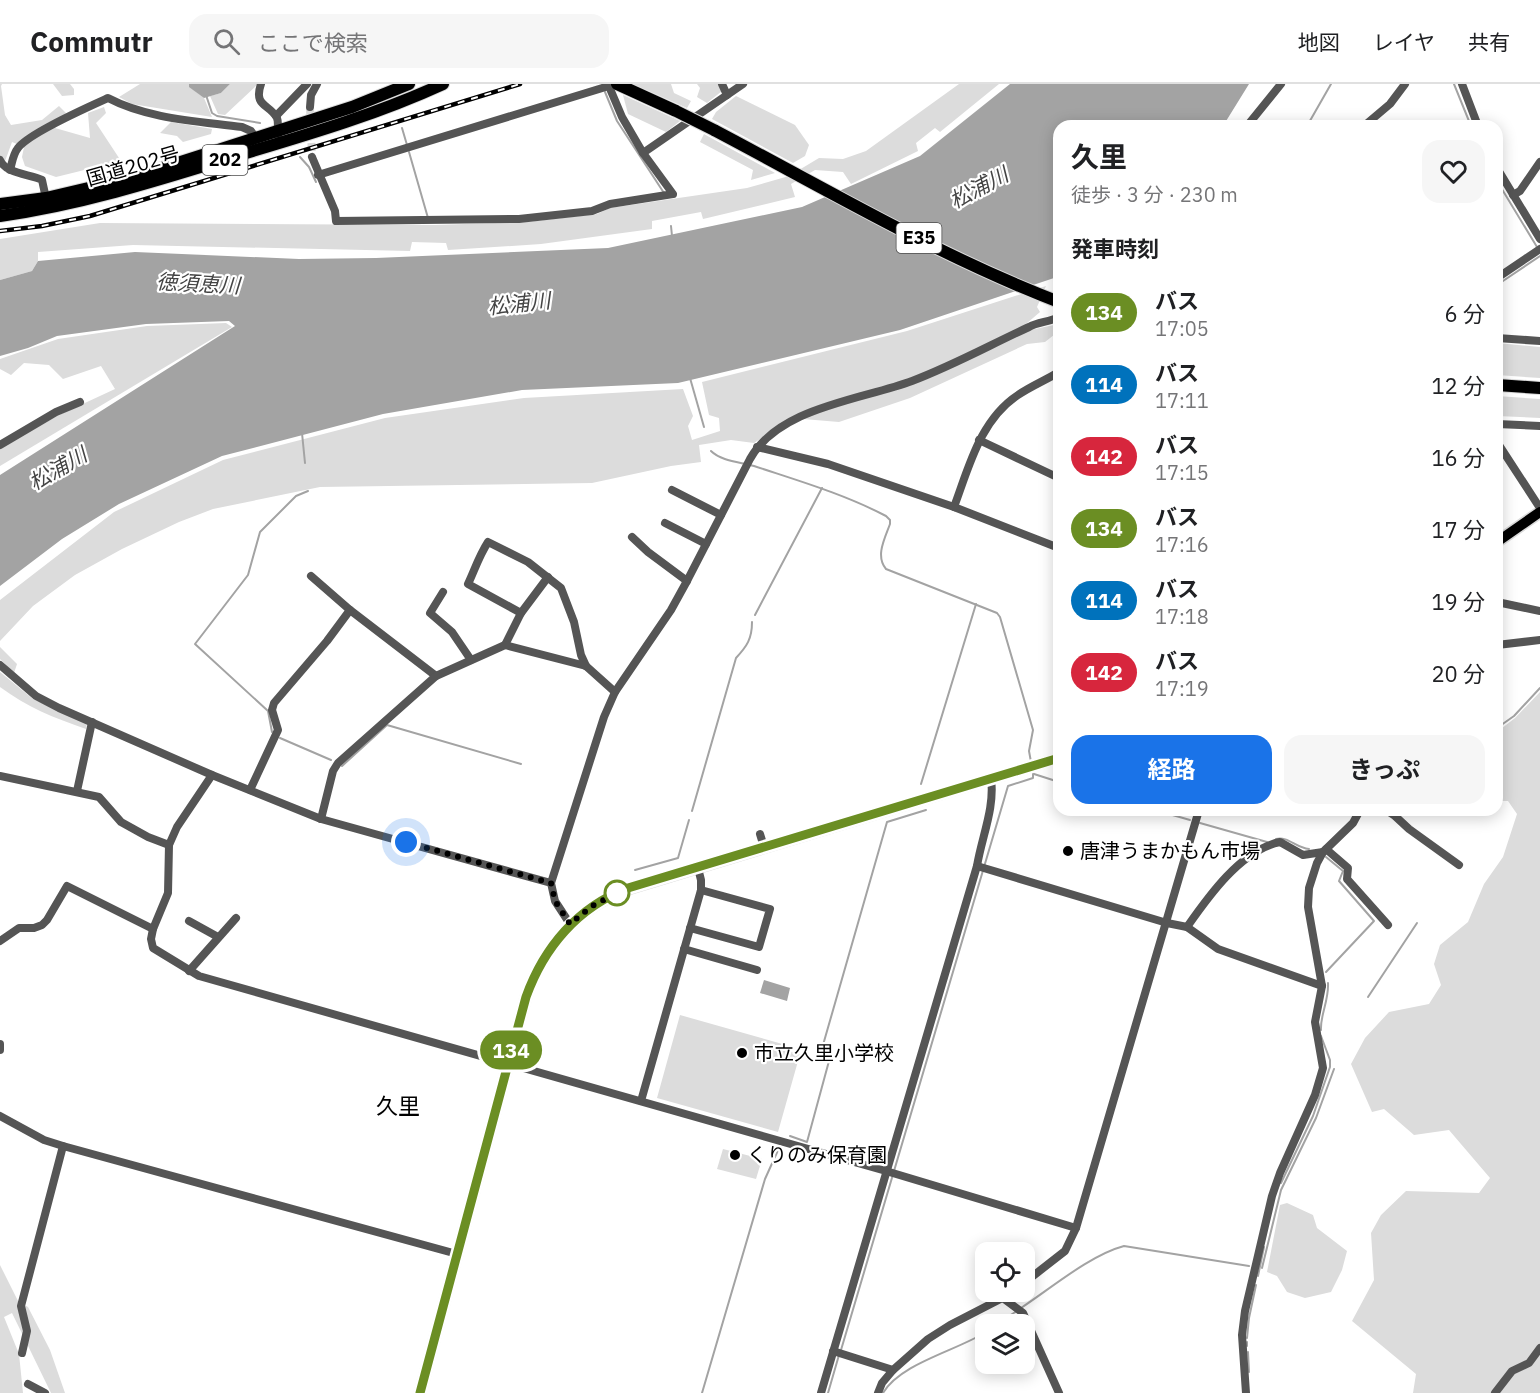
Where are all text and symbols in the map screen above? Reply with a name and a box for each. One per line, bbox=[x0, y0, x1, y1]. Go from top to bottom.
search box bbox=[189, 14, 609, 68]
text: Commutr bbox=[30, 23, 153, 60]
icon: search bbox=[210, 25, 243, 58]
text: ここで検索 bbox=[258, 28, 368, 57]
text: 地図 bbox=[1298, 28, 1340, 56]
text: レイヤ bbox=[1373, 28, 1435, 56]
text: 共有 bbox=[1468, 28, 1510, 56]
text: 久里 bbox=[1071, 138, 1127, 175]
street label: 国道202号 bbox=[83, 139, 183, 192]
button: heart bbox=[1422, 140, 1485, 203]
road number: 202 bbox=[202, 145, 248, 175]
water label: 松浦川 bbox=[944, 159, 1015, 214]
text: 徒歩 · 3 分 · 230 m bbox=[1071, 181, 1238, 208]
road number: E35 bbox=[896, 223, 942, 253]
text: 発車時刻 bbox=[1071, 234, 1159, 263]
water label: 徳須恵川 bbox=[155, 267, 243, 299]
water label: 松浦川 bbox=[486, 286, 554, 320]
text: バス bbox=[1155, 286, 1199, 315]
text: 134 bbox=[1085, 298, 1123, 326]
text: 6 分 bbox=[1445, 299, 1485, 328]
text: 17:05 bbox=[1155, 315, 1209, 342]
text: バス bbox=[1155, 358, 1199, 387]
text: 114 bbox=[1085, 370, 1123, 398]
text: 12 分 bbox=[1431, 371, 1485, 400]
text: 17:11 bbox=[1155, 387, 1209, 414]
text: バス bbox=[1155, 430, 1199, 459]
water label: 松浦川 bbox=[23, 439, 94, 496]
text: 142 bbox=[1085, 442, 1123, 470]
text: 16 分 bbox=[1431, 443, 1485, 472]
text: 17:15 bbox=[1155, 459, 1209, 486]
text: バス bbox=[1155, 502, 1199, 531]
text: 134 bbox=[1085, 514, 1123, 542]
text: 17 分 bbox=[1431, 515, 1485, 544]
text: 17:16 bbox=[1155, 531, 1209, 558]
text: バス bbox=[1155, 574, 1199, 603]
text: 114 bbox=[1085, 586, 1123, 614]
text: 19 分 bbox=[1431, 587, 1485, 616]
text: 17:18 bbox=[1155, 603, 1209, 630]
text: バス bbox=[1155, 646, 1199, 675]
text: 142 bbox=[1085, 658, 1123, 686]
text: 20 分 bbox=[1431, 659, 1485, 688]
text: 17:19 bbox=[1155, 675, 1209, 702]
button: 経路 bbox=[1071, 735, 1272, 804]
button: きっぷ bbox=[1284, 735, 1485, 804]
your location bbox=[391, 827, 421, 857]
place label: 唐津うまかもん市場 bbox=[1080, 837, 1260, 864]
marker: 唐津うまかもん市場 bbox=[1061, 844, 1075, 858]
unlabelled marker bbox=[604, 880, 630, 906]
line badge: 134 bbox=[476, 1030, 546, 1070]
text: 134 bbox=[492, 1036, 530, 1064]
place label: 市立久里小学校 bbox=[754, 1039, 894, 1066]
marker: 市立久里小学校 bbox=[735, 1046, 749, 1060]
district label: 久里 bbox=[376, 1091, 420, 1120]
place label: くりのみ保育園 bbox=[747, 1141, 887, 1168]
marker: くりのみ保育園 bbox=[728, 1148, 742, 1162]
map controls bbox=[975, 1242, 1035, 1374]
button: locate bbox=[975, 1242, 1035, 1302]
button: layers bbox=[975, 1314, 1035, 1374]

